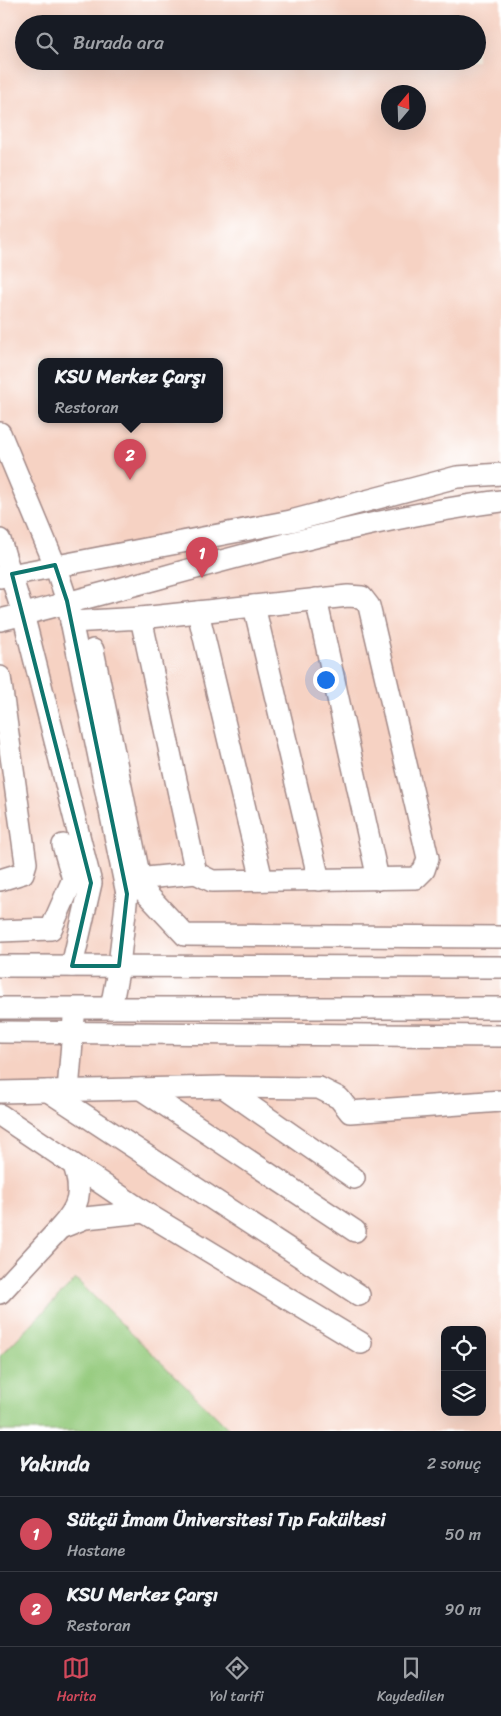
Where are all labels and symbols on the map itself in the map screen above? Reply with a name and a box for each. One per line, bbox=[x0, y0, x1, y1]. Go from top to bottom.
north arrow bbox=[381, 85, 426, 130]
pin: 2 bbox=[114, 439, 146, 480]
pin: 1 bbox=[186, 537, 218, 578]
your location bbox=[313, 667, 339, 693]

